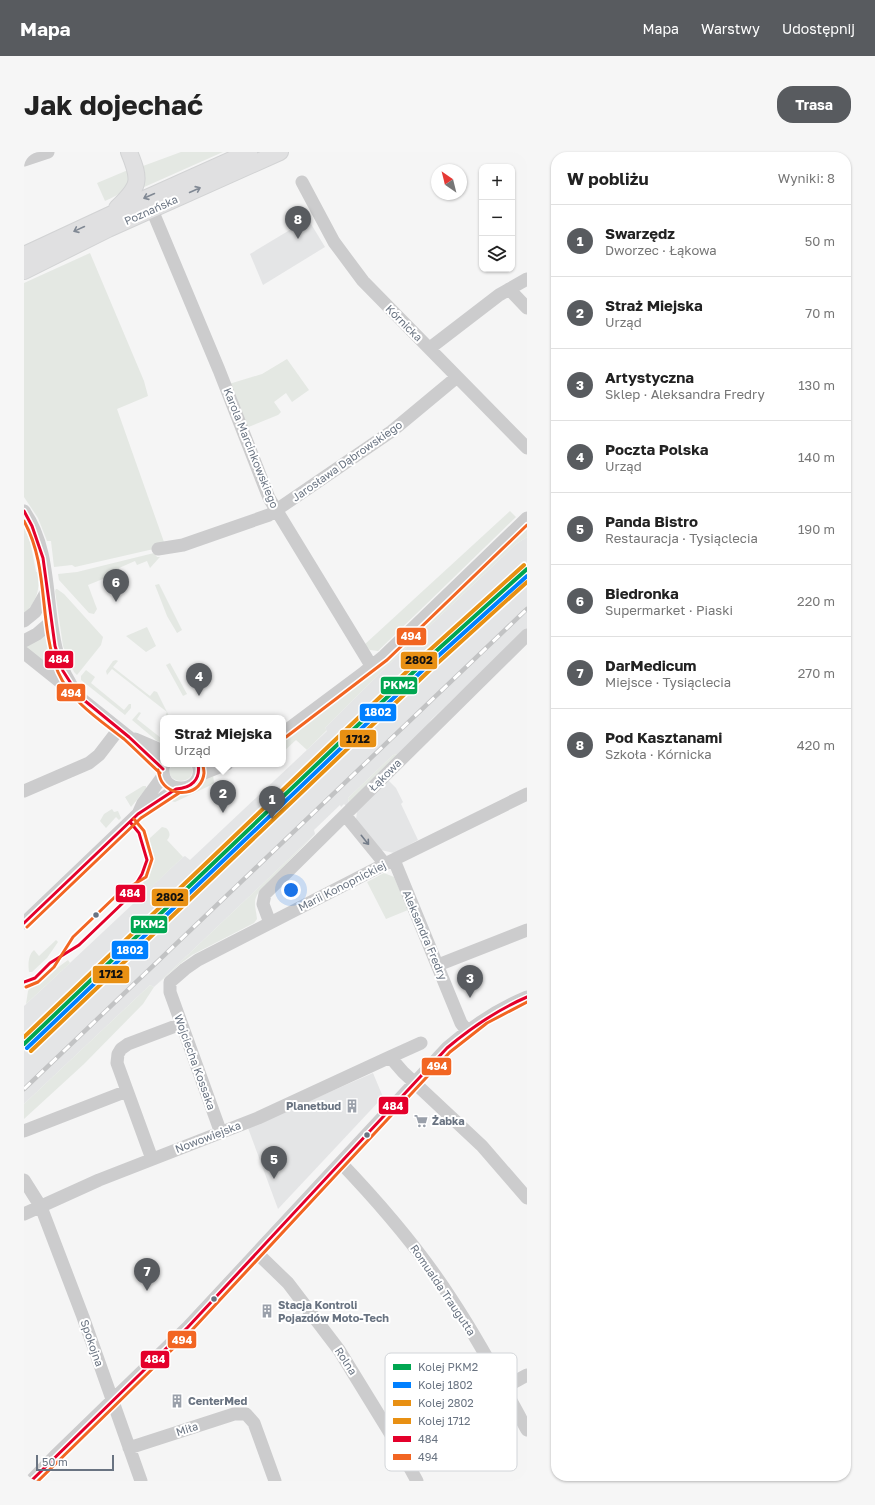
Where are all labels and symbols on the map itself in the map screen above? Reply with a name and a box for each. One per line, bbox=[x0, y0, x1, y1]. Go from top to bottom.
north arrow bbox=[431, 164, 467, 200]
one-way arrow bbox=[189, 186, 201, 193]
street label: Poznańska bbox=[122, 192, 180, 227]
one-way arrow bbox=[144, 193, 156, 201]
pin: 8 bbox=[285, 206, 311, 239]
one-way arrow bbox=[73, 226, 85, 233]
street label: Kórnicka bbox=[383, 302, 425, 344]
street label: Karola Marcinkowskiego bbox=[221, 386, 282, 510]
street label: Jarosława Dąbrowskiego bbox=[289, 417, 405, 504]
pin: 6 bbox=[103, 569, 129, 602]
line badge: 494 bbox=[396, 627, 427, 646]
text: 494 bbox=[401, 629, 421, 642]
line badge: 484 bbox=[44, 650, 74, 669]
line badge: 2802 bbox=[400, 651, 438, 670]
text: 484 bbox=[49, 652, 70, 665]
text: 2802 bbox=[405, 653, 433, 666]
pin: 4 bbox=[186, 663, 212, 696]
line badge: PKM2 bbox=[380, 676, 418, 695]
text: PKM2 bbox=[383, 678, 415, 691]
line badge: 494 bbox=[56, 683, 86, 702]
text: 494 bbox=[61, 686, 81, 699]
line badge: 1802 bbox=[359, 703, 397, 722]
text: 1802 bbox=[365, 705, 392, 718]
line badge: 1712 bbox=[339, 729, 377, 748]
text: 1712 bbox=[346, 732, 370, 745]
street label: Łąkowa bbox=[366, 756, 403, 793]
pin: 2 bbox=[210, 780, 236, 813]
pin: 1 bbox=[259, 786, 285, 819]
one-way arrow bbox=[361, 834, 369, 845]
street label: Marii Konopnickiej bbox=[296, 858, 388, 913]
your location bbox=[281, 880, 301, 900]
line badge: 484 bbox=[115, 884, 146, 903]
text: 484 bbox=[120, 886, 141, 899]
line badge: 2802 bbox=[151, 888, 189, 907]
street label: Aleksandra Fredry bbox=[401, 888, 450, 982]
text: 2802 bbox=[156, 890, 184, 903]
unlabelled marker bbox=[91, 910, 101, 920]
line badge: PKM2 bbox=[130, 915, 168, 934]
text: PKM2 bbox=[133, 917, 165, 930]
line badge: 1802 bbox=[111, 940, 149, 960]
text: 1802 bbox=[117, 943, 144, 956]
line badge: 1712 bbox=[92, 965, 130, 984]
pin: 3 bbox=[457, 965, 483, 998]
text: 1712 bbox=[99, 967, 123, 980]
street label: Wojciecha Kossaka bbox=[172, 1012, 219, 1111]
line badge: 494 bbox=[421, 1057, 452, 1076]
text: 494 bbox=[427, 1059, 447, 1072]
line badge: 484 bbox=[378, 1096, 409, 1115]
building icon: Planetbud bbox=[344, 1098, 360, 1114]
place label: Planetbud bbox=[286, 1099, 341, 1112]
text: 484 bbox=[383, 1099, 404, 1112]
supermarket icon: Żabka bbox=[413, 1113, 429, 1129]
place label: Żabka bbox=[432, 1114, 465, 1127]
street label: Nowowiejska bbox=[173, 1118, 243, 1155]
unlabelled marker bbox=[362, 1130, 372, 1140]
pin: 5 bbox=[261, 1146, 287, 1179]
street label: Romualda Traugutta bbox=[408, 1242, 479, 1338]
pin: 7 bbox=[134, 1258, 160, 1291]
unlabelled marker bbox=[209, 1294, 219, 1304]
place label: Stacja Kontroli Pojazdów Moto-Tech bbox=[278, 1298, 389, 1324]
building icon: Stacja Kontroli Pojazdów Moto-Tech bbox=[259, 1303, 275, 1319]
street label: Spokojna bbox=[78, 1318, 107, 1368]
line badge: 494 bbox=[167, 1330, 197, 1349]
text: 494 bbox=[172, 1333, 192, 1346]
street label: Rolna bbox=[333, 1344, 360, 1377]
line badge: 484 bbox=[140, 1350, 170, 1369]
text: 484 bbox=[145, 1352, 166, 1365]
legend bbox=[385, 1353, 517, 1471]
text: Kolej PKM2 bbox=[418, 1360, 478, 1373]
text: Kolej 1802 bbox=[418, 1378, 473, 1391]
building icon: CenterMed bbox=[169, 1393, 185, 1409]
place label: CenterMed bbox=[188, 1394, 247, 1407]
text: Kolej 2802 bbox=[418, 1396, 474, 1409]
text: Kolej 1712 bbox=[418, 1414, 470, 1427]
street label: Miła bbox=[174, 1419, 199, 1438]
text: 484 bbox=[418, 1432, 438, 1445]
text: 494 bbox=[418, 1450, 438, 1463]
scale bar bbox=[36, 1453, 114, 1472]

